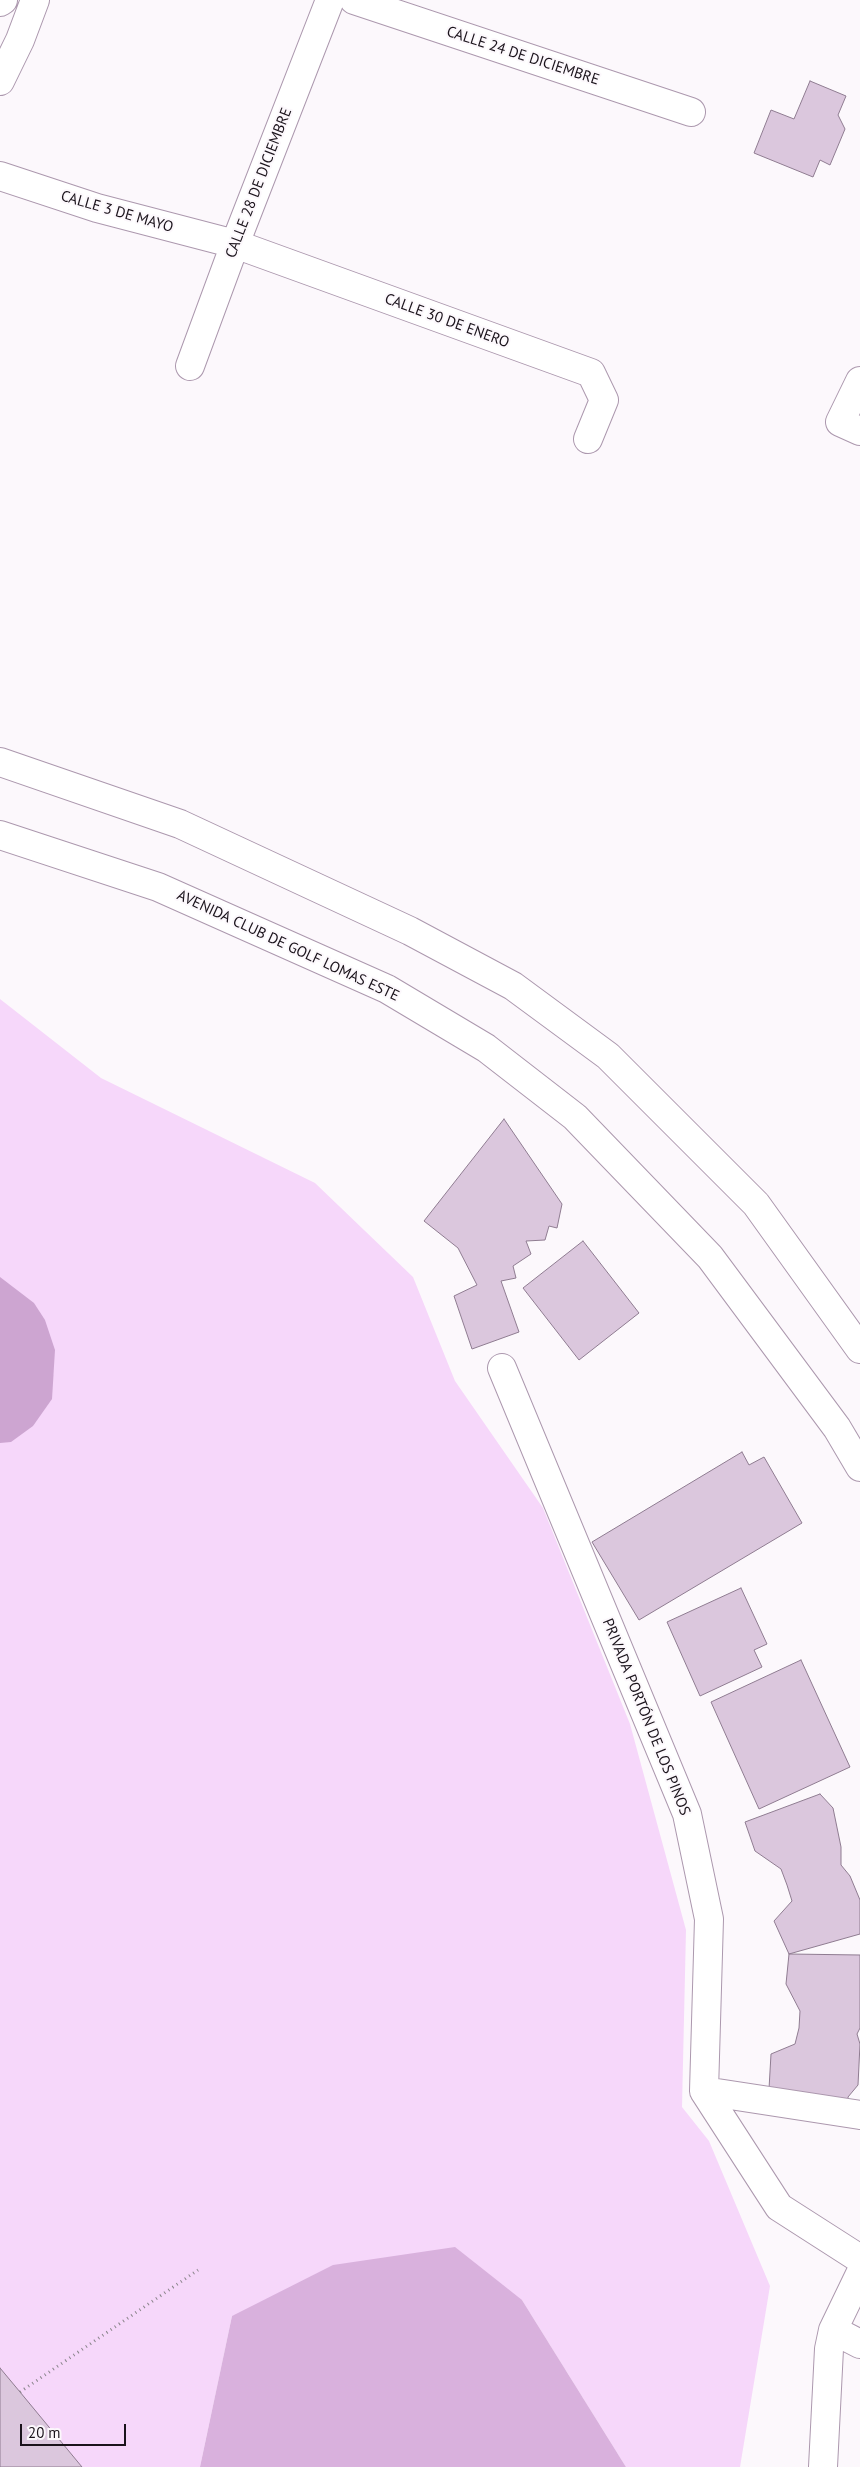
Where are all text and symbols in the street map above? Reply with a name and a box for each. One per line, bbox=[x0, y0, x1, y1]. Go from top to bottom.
street label: CALLE 24 DE DICIEMBRE bbox=[444, 23, 602, 89]
street label: CALLE 28 DE DICIEMBRE bbox=[222, 105, 296, 261]
street label: CALLE 3 DE MAYO bbox=[59, 187, 175, 237]
street label: CALLE 30 DE ENERO bbox=[382, 290, 512, 352]
street label: AVENIDA CLUB DE GOLF LOMAS ESTE bbox=[174, 886, 402, 1006]
street label: PRIVADA PORTÓN DE LOS PINOS bbox=[598, 1616, 694, 1818]
scale bar bbox=[22, 2414, 129, 2446]
text: 20 m bbox=[28, 2423, 61, 2442]

